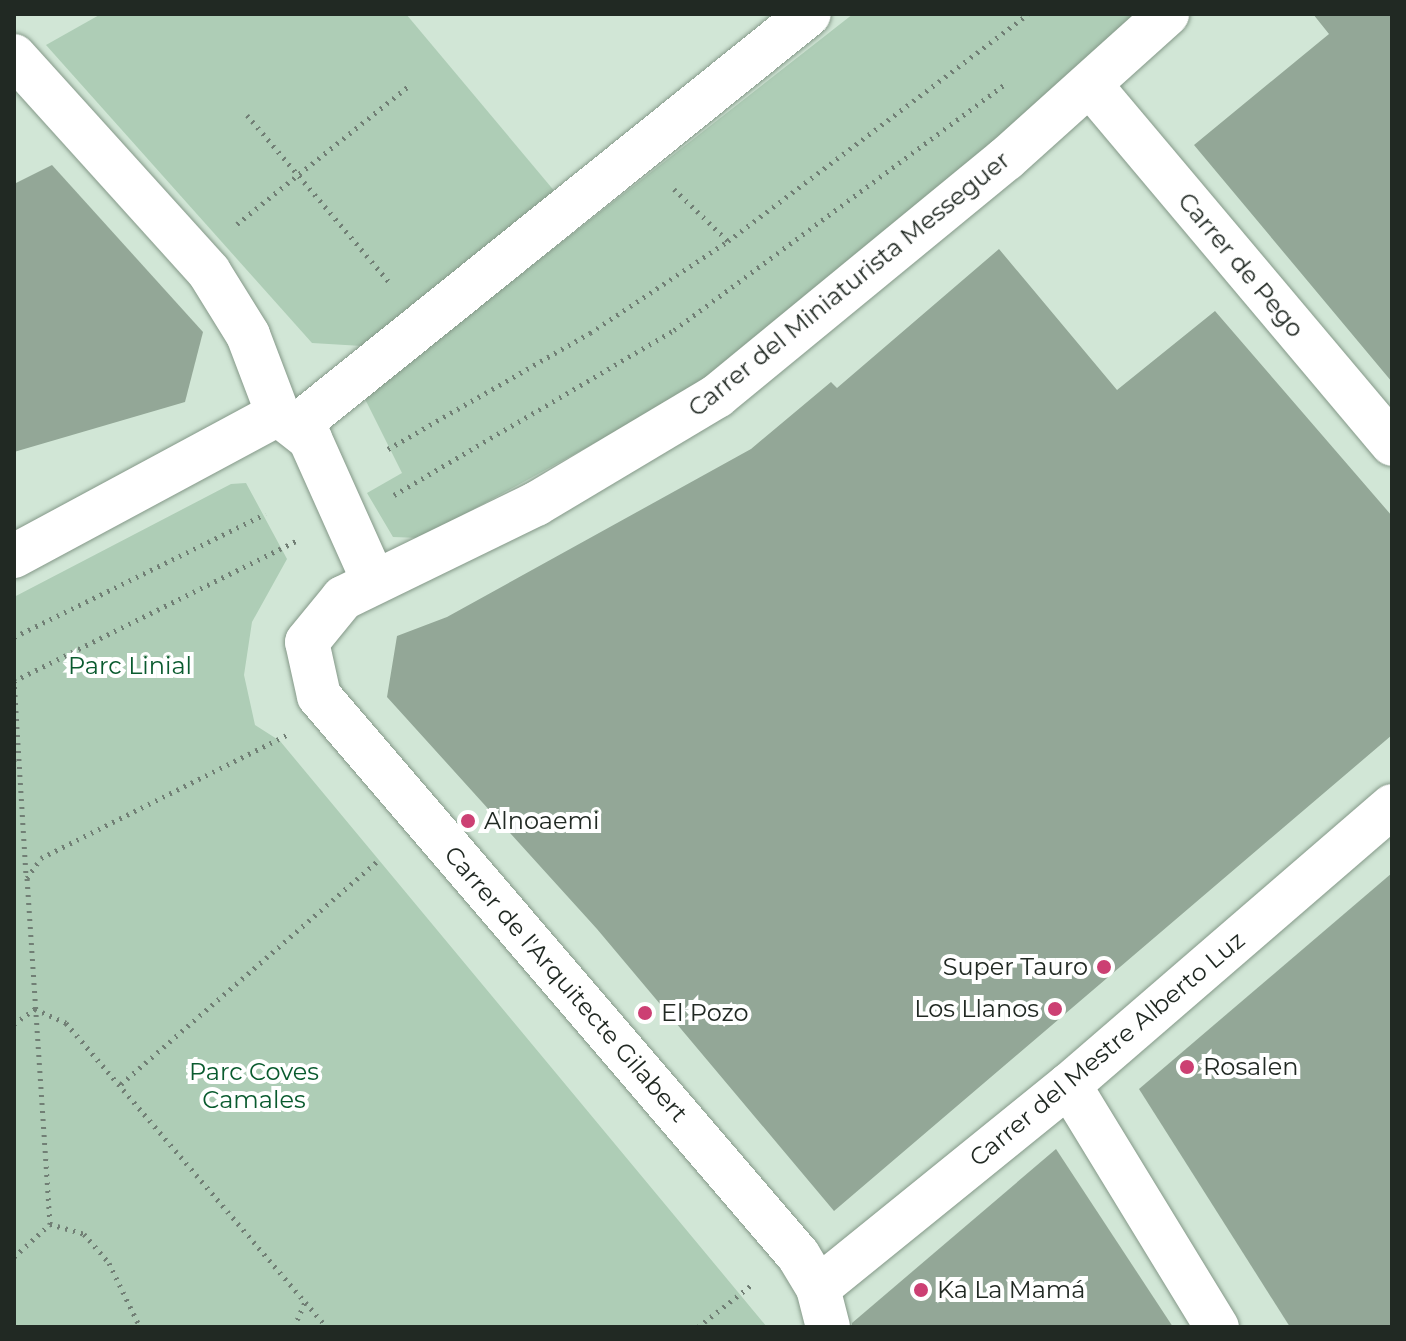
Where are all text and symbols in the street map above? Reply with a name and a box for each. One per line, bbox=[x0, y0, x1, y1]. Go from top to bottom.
street label: Carrer del Miniaturista Messeguer bbox=[683, 145, 1015, 423]
street label: Carrer de Pego bbox=[1172, 187, 1310, 343]
park label: Parc Linial bbox=[68, 652, 192, 680]
place label: Alnoaemi bbox=[484, 807, 599, 835]
marker: Alnoaemi bbox=[459, 812, 477, 830]
street label: Carrer de l'Arquitecte Gilabert bbox=[438, 840, 694, 1128]
street label: Carrer del Mestre Alberto Luz bbox=[964, 925, 1250, 1173]
place label: Super Tauro bbox=[943, 953, 1088, 981]
marker: Super Tauro bbox=[1095, 958, 1113, 976]
place label: Los Llanos bbox=[914, 995, 1039, 1023]
place label: El Pozo bbox=[661, 999, 749, 1027]
marker: Los Llanos bbox=[1046, 1000, 1064, 1018]
marker: El Pozo bbox=[636, 1004, 654, 1022]
place label: Rosalen bbox=[1203, 1053, 1298, 1081]
park label: Parc Coves Camales bbox=[189, 1058, 319, 1114]
marker: Rosalen bbox=[1178, 1058, 1196, 1076]
place label: Ka La Mamá bbox=[937, 1276, 1085, 1304]
marker: Ka La Mamá bbox=[912, 1281, 930, 1299]

